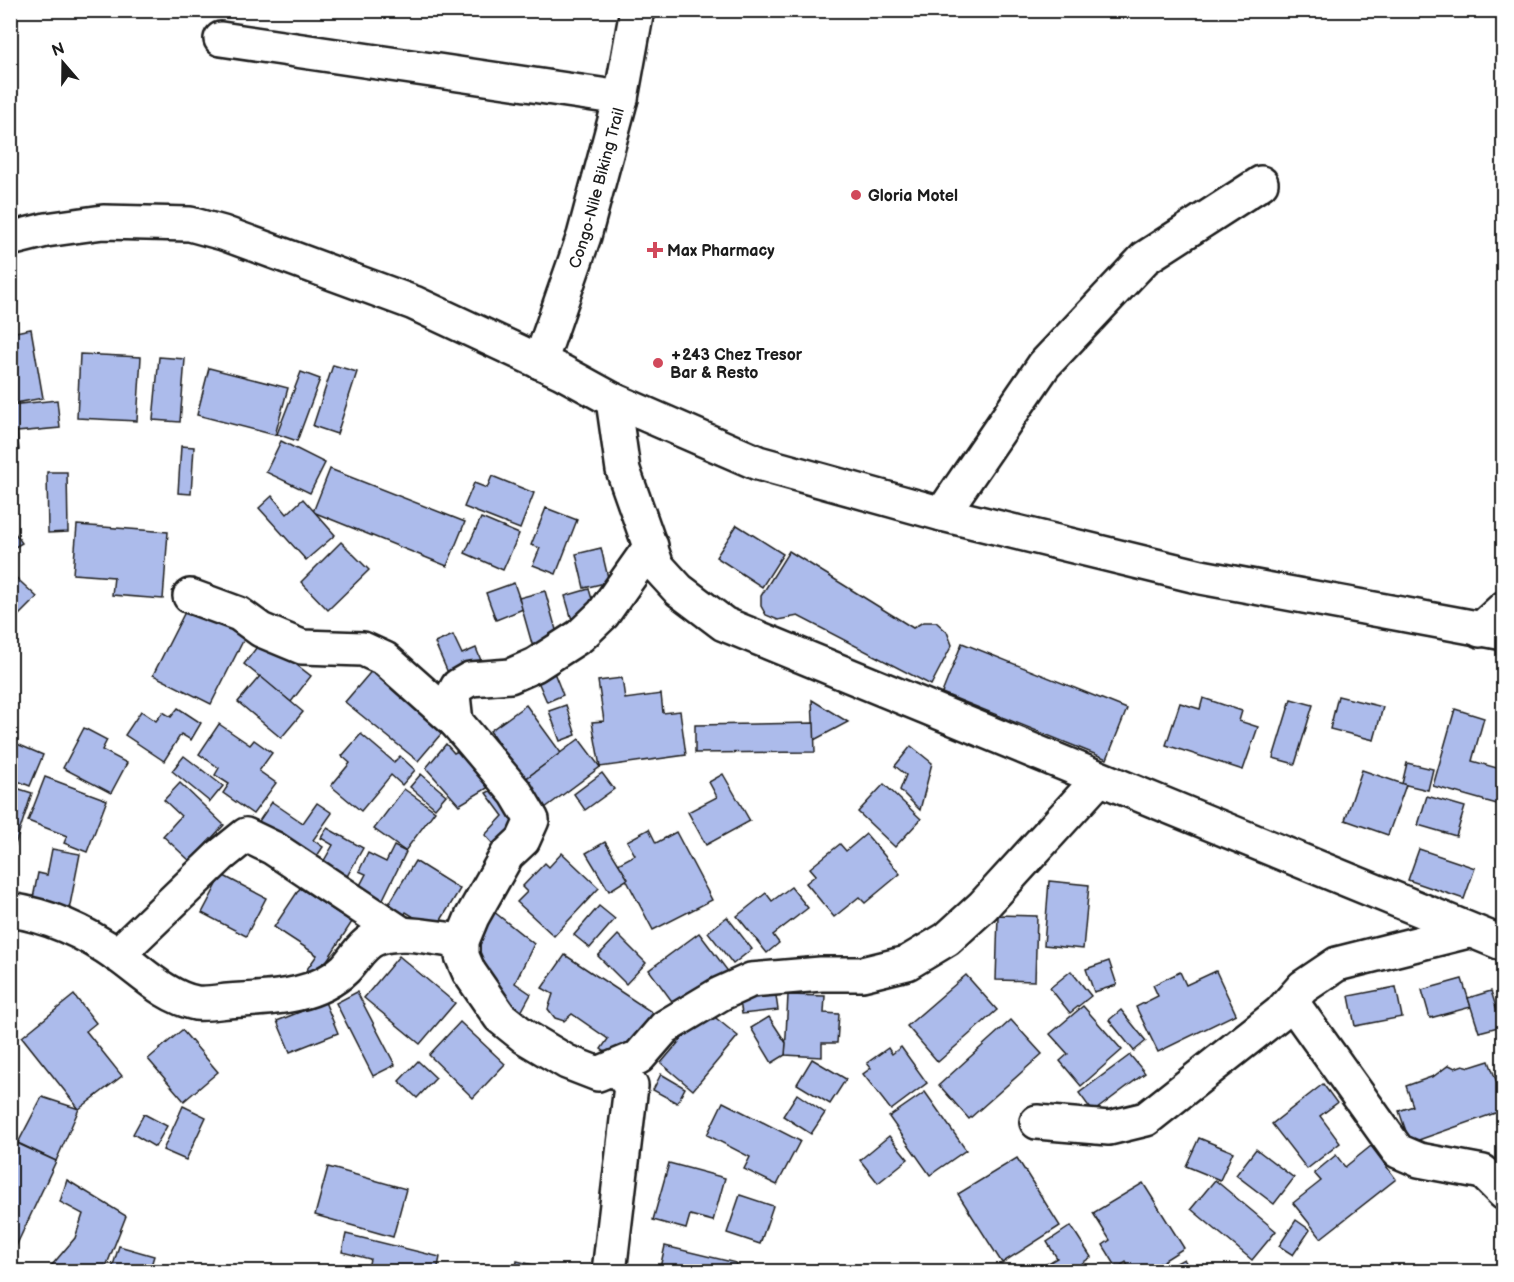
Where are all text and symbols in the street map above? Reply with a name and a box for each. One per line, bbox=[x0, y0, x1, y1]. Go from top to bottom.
north arrow bbox=[33, 33, 93, 93]
text: N bbox=[49, 39, 67, 61]
street label: Congo-Nile Biking Trail bbox=[565, 106, 629, 271]
place label: Gloria Motel bbox=[868, 187, 958, 206]
marker: Gloria Motel bbox=[849, 188, 863, 202]
place label: Max Pharmacy bbox=[667, 242, 775, 261]
marker: Max Pharmacy bbox=[648, 243, 662, 257]
place label: +243 Chez Tresor Bar & Resto bbox=[670, 346, 803, 383]
marker: +243 Chez Tresor Bar & Resto bbox=[651, 356, 665, 370]

